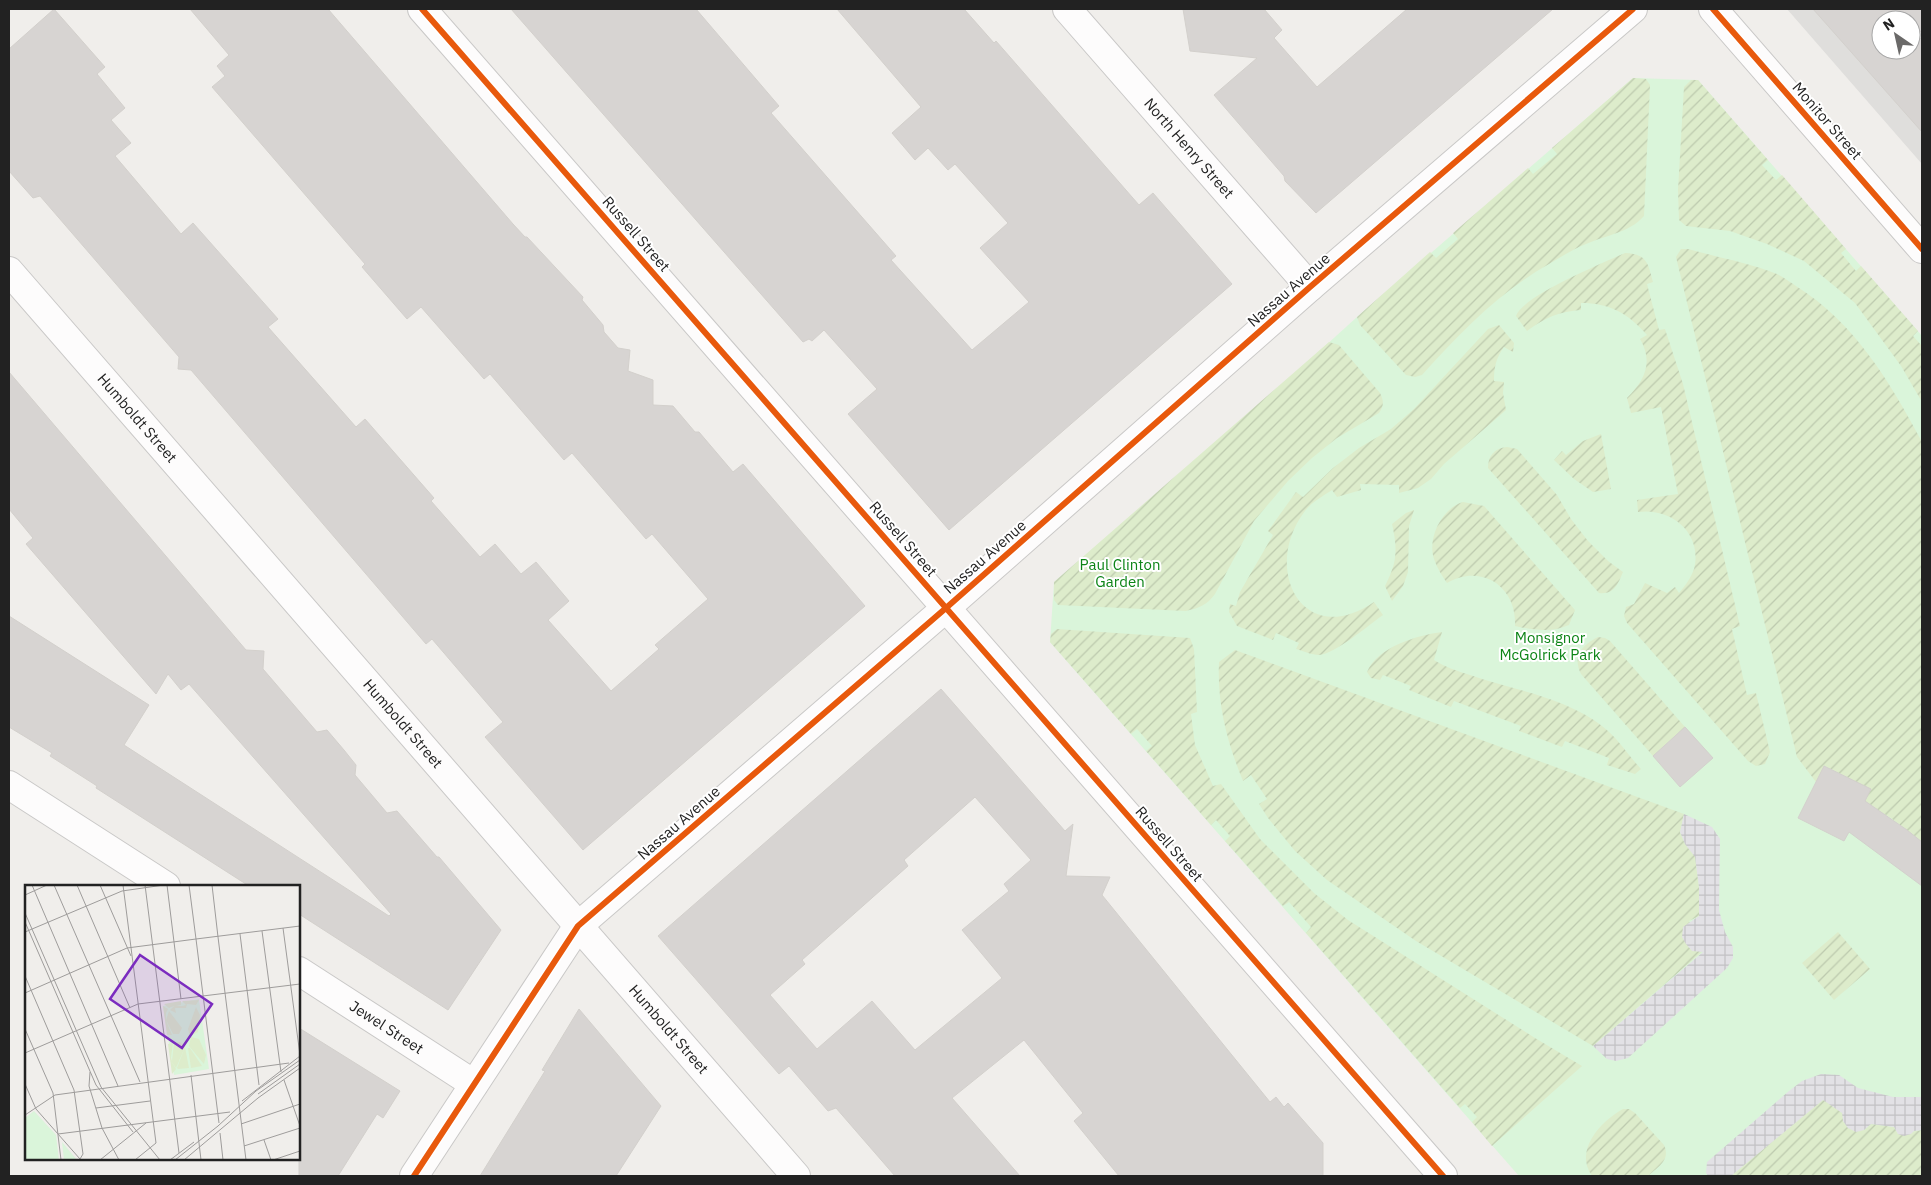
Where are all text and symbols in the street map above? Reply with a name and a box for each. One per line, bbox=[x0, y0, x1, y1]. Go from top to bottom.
north arrow bbox=[1871, 10, 1921, 60]
text: N bbox=[1879, 14, 1898, 35]
street label: Monitor Street bbox=[1789, 78, 1866, 163]
street label: North Henry Street bbox=[1140, 94, 1238, 202]
street label: Russell Street bbox=[598, 192, 674, 275]
street label: Nassau Avenue bbox=[1243, 249, 1334, 331]
street label: Humboldt Street bbox=[93, 369, 181, 466]
street label: Russell Street bbox=[865, 497, 941, 580]
street label: Nassau Avenue bbox=[939, 516, 1030, 598]
park label: Paul Clinton Garden bbox=[1080, 555, 1160, 591]
park label: Monsignor McGolrick Park bbox=[1499, 628, 1601, 664]
street label: Humboldt Street bbox=[359, 675, 447, 772]
street label: Nassau Avenue bbox=[633, 782, 724, 864]
street label: Russell Street bbox=[1131, 802, 1207, 885]
inset map bbox=[25, 885, 300, 1160]
street label: Humboldt Street bbox=[625, 980, 713, 1078]
street label: Jewel Street bbox=[346, 996, 427, 1058]

